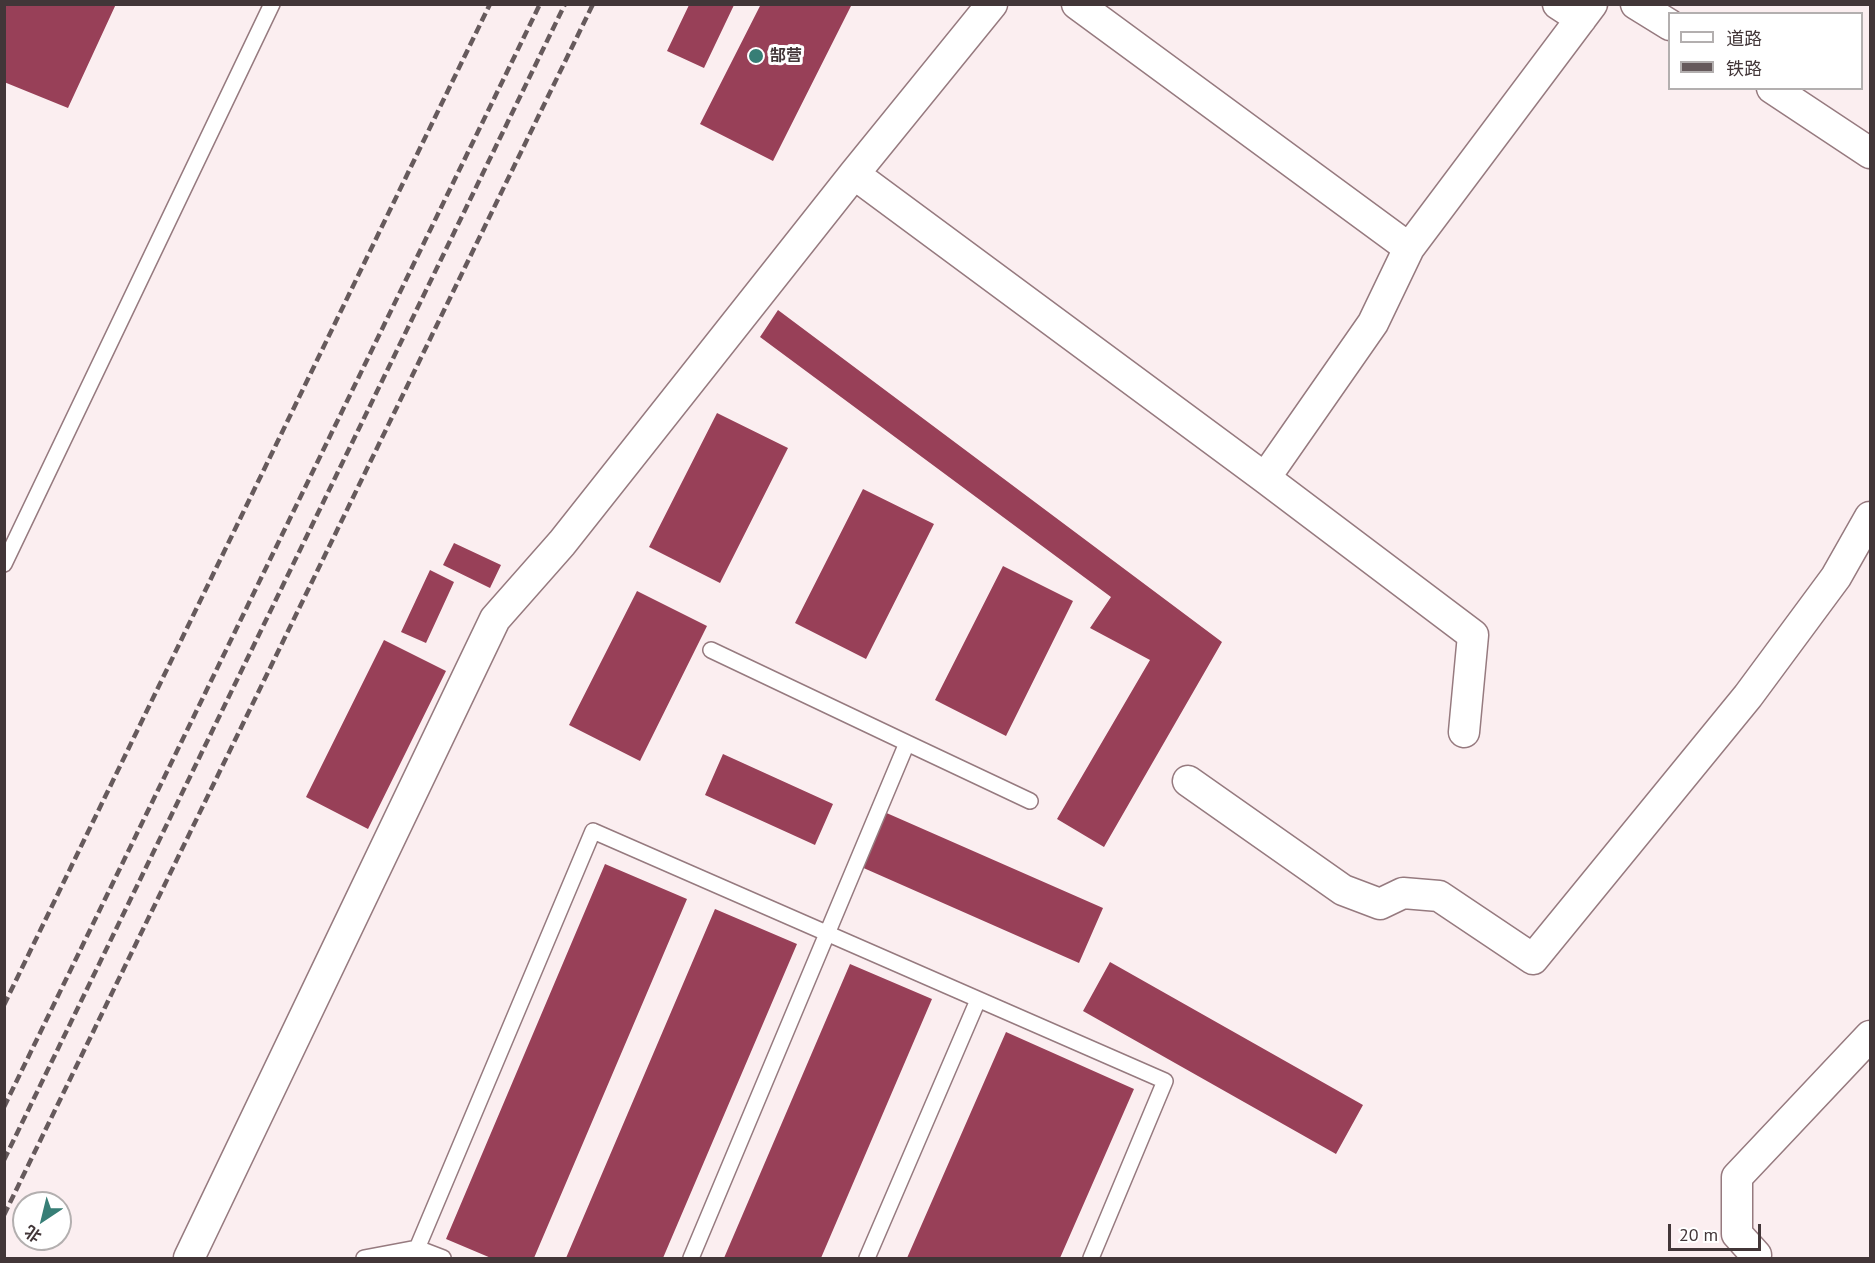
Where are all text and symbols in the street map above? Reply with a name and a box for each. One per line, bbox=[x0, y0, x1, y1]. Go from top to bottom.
legend bbox=[1668, 12, 1863, 90]
text: 道路 bbox=[1726, 27, 1762, 50]
place label: 郜营 bbox=[770, 46, 802, 66]
marker: 郜营 bbox=[747, 47, 765, 65]
text: 铁路 bbox=[1726, 57, 1762, 80]
north arrow bbox=[12, 1191, 72, 1251]
scale bar bbox=[1671, 1212, 1764, 1250]
text: 北 bbox=[21, 1221, 45, 1247]
text: 20 m bbox=[1679, 1223, 1718, 1246]

